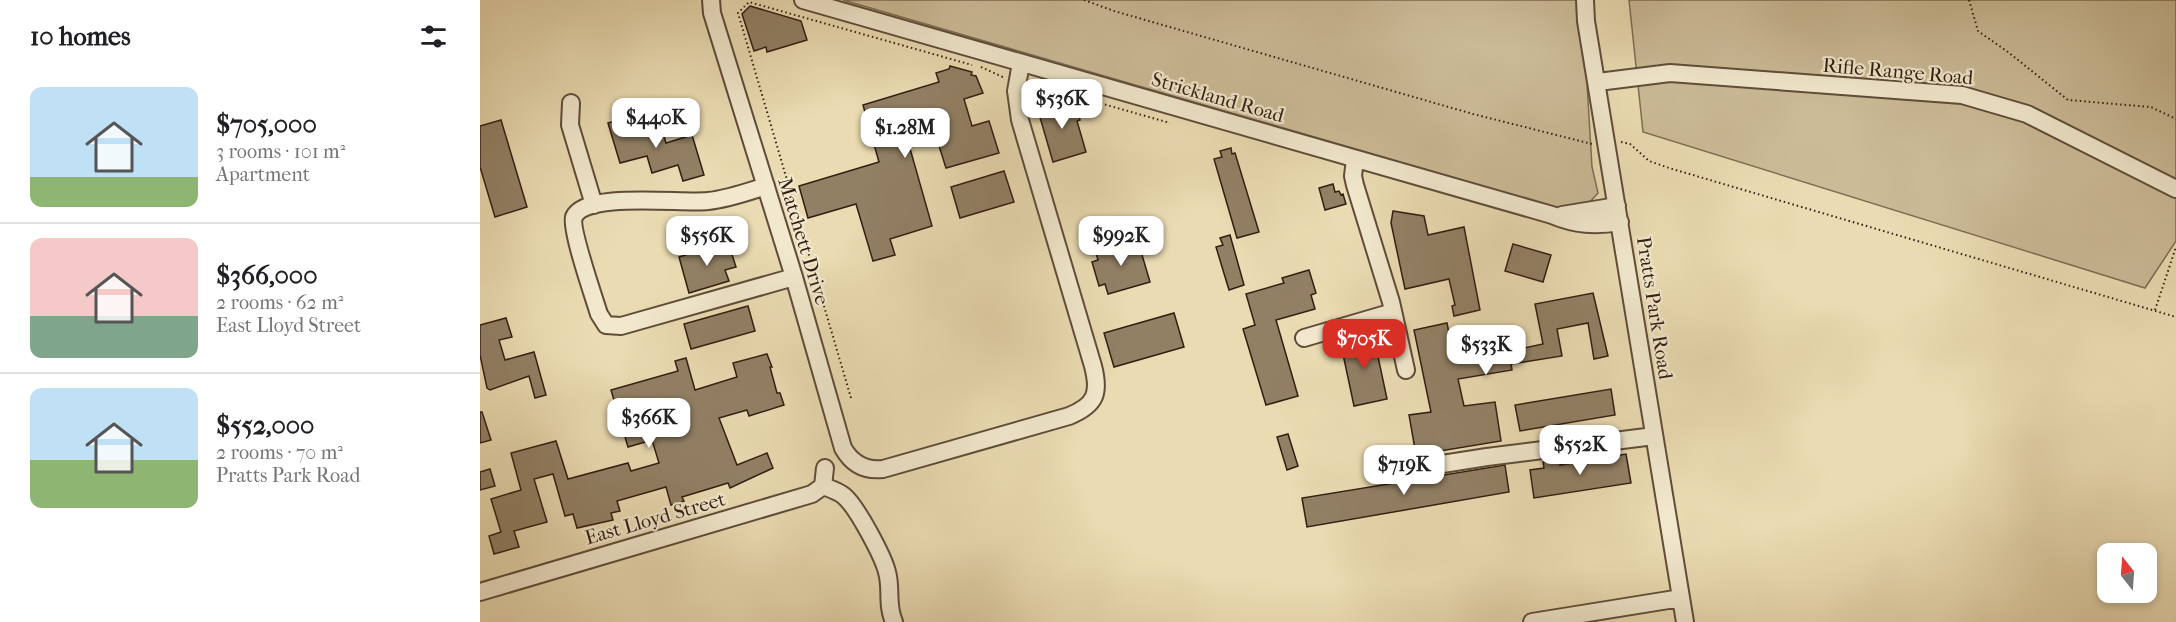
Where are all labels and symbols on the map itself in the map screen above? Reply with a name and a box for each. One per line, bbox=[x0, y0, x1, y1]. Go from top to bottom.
street label: Rifle Range Road bbox=[1822, 53, 1975, 90]
street label: Strickland Road bbox=[1149, 68, 1288, 128]
pin: $536K bbox=[1020, 79, 1104, 130]
pin: $440K bbox=[614, 98, 698, 149]
pin: $1.28M bbox=[856, 108, 954, 159]
street label: Matchett Drive bbox=[773, 175, 834, 308]
pin: $556K bbox=[665, 216, 749, 267]
pin: $992K bbox=[1079, 216, 1163, 267]
street label: Pratts Park Road bbox=[1632, 235, 1677, 382]
pin: $705K bbox=[1322, 319, 1406, 370]
pin: $533K bbox=[1444, 325, 1528, 376]
pin: $366K bbox=[607, 398, 691, 449]
pin: $552K bbox=[1538, 425, 1622, 476]
pin: $719K bbox=[1362, 445, 1446, 496]
street label: East Lloyd Street bbox=[582, 487, 728, 550]
north arrow bbox=[2097, 543, 2157, 603]

